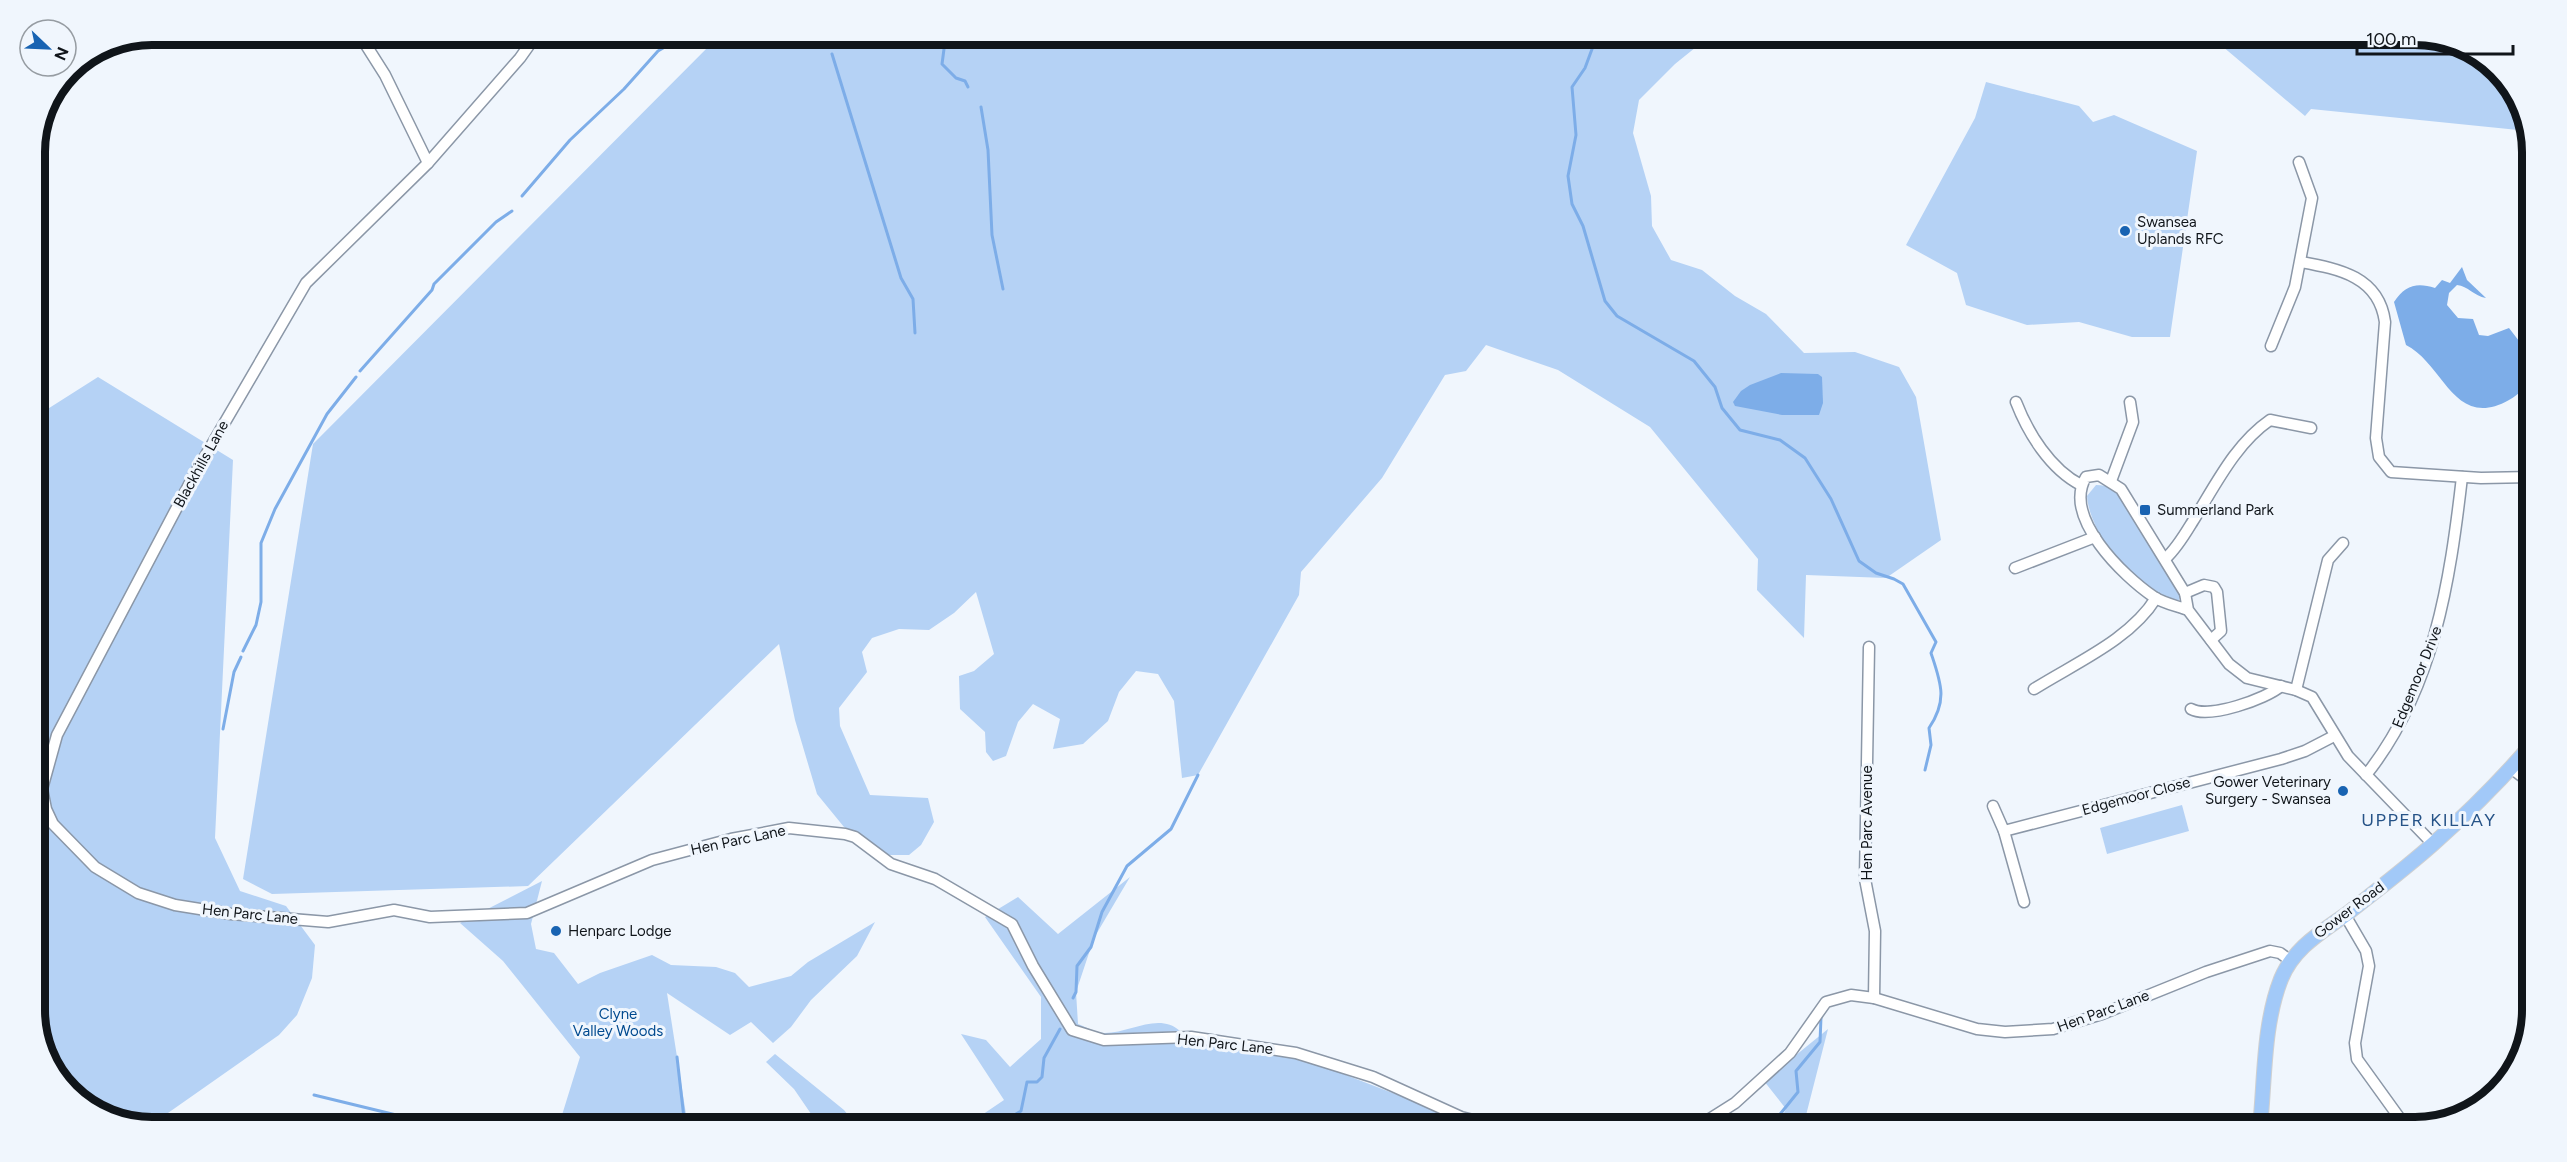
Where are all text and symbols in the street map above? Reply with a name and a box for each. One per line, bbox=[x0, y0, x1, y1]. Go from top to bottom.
north arrow bbox=[18, 18, 78, 78]
scale bar bbox=[2357, 18, 2513, 56]
text: 100 m bbox=[2366, 28, 2416, 50]
text: N bbox=[50, 44, 73, 63]
place label: Swansea Uplands RFC bbox=[2137, 213, 2224, 248]
marker: Swansea Uplands RFC bbox=[2118, 224, 2132, 238]
street label: Blackhills Lane bbox=[170, 417, 232, 511]
place label: Summerland Park bbox=[2157, 501, 2274, 519]
marker: Summerland Park bbox=[2138, 503, 2152, 517]
street label: Edgemoor Drive bbox=[2388, 623, 2446, 731]
street label: Hen Parc Avenue bbox=[1858, 765, 1876, 881]
street label: Edgemoor Close bbox=[2080, 773, 2192, 819]
place label: Gower Veterinary Surgery - Swansea bbox=[2205, 773, 2331, 808]
marker: Gower Veterinary Surgery - Swansea bbox=[2336, 784, 2350, 798]
district label: UPPER KILLAY bbox=[2361, 809, 2497, 831]
street label: Hen Parc Lane bbox=[689, 821, 787, 859]
street label: Gower Road bbox=[2310, 878, 2388, 942]
street label: Hen Parc Lane bbox=[201, 900, 299, 928]
place label: Henparc Lodge bbox=[568, 922, 672, 940]
marker: Henparc Lodge bbox=[549, 924, 563, 938]
street label: Hen Parc Lane bbox=[2055, 986, 2151, 1036]
park label: Clyne Valley Woods bbox=[573, 1005, 663, 1040]
street label: Hen Parc Lane bbox=[1176, 1030, 1274, 1058]

